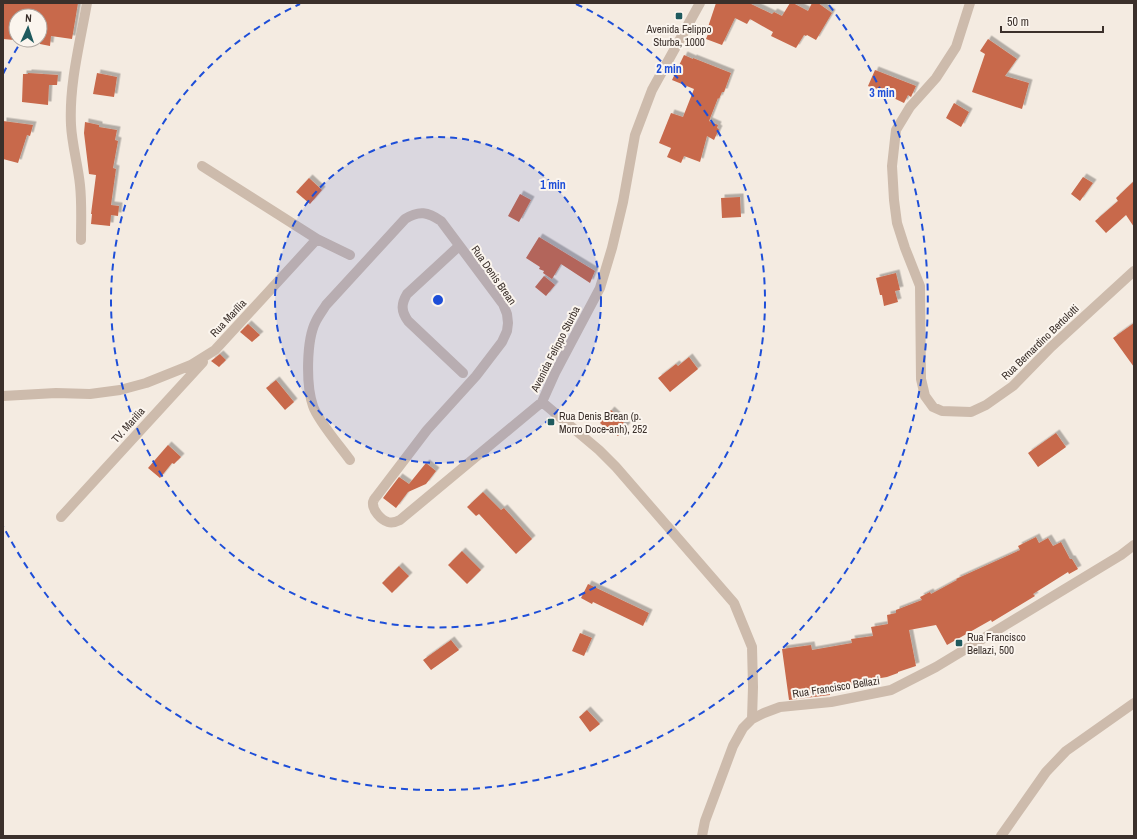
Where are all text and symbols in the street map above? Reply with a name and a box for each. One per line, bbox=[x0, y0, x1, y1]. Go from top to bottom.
north arrow bbox=[8, 8, 48, 48]
scale bar bbox=[1001, 8, 1103, 34]
text: N bbox=[25, 11, 32, 25]
marker: Avenida Felippo Sturba, 1000 bbox=[674, 11, 684, 21]
text: 50 m bbox=[1007, 14, 1029, 30]
place label: Avenida Felippo Sturba, 1000 bbox=[645, 22, 712, 49]
text: 2 min bbox=[656, 61, 682, 77]
text: 3 min bbox=[869, 85, 895, 101]
text: 1 min bbox=[540, 177, 566, 193]
street label: Rua Denis Brean bbox=[468, 243, 520, 307]
centre of rings bbox=[431, 293, 445, 307]
street label: Rua Marília bbox=[207, 296, 249, 340]
street label: Rua Bernardino Bertolotti bbox=[998, 301, 1082, 383]
street label: Avenida Felippo Sturba bbox=[527, 304, 583, 395]
street label: TV. Marilia bbox=[108, 404, 148, 446]
place label: Rua Denis Brean (p. Morro Doce-anh), 252 bbox=[559, 409, 647, 436]
marker: Rua Denis Brean (p. Morro Doce-anh), 252 bbox=[546, 417, 556, 427]
place label: Rua Francisco Bellazi, 500 bbox=[967, 630, 1026, 657]
marker: Rua Francisco Bellazi, 500 bbox=[954, 638, 964, 648]
street label: Rua Francisco Bellazi bbox=[791, 673, 881, 701]

